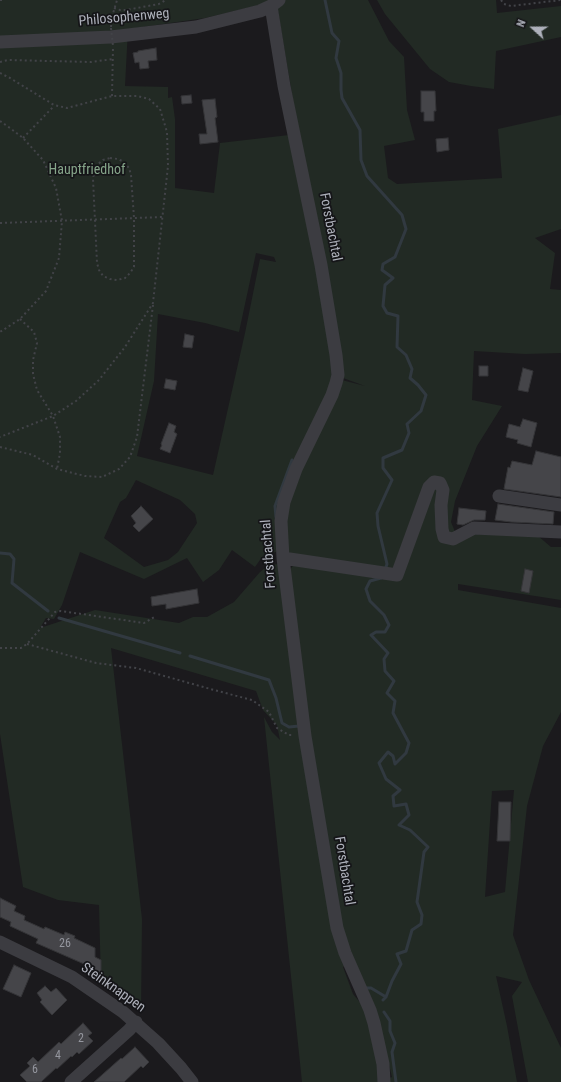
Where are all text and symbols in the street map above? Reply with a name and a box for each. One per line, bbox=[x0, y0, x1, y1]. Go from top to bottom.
street label: Philosophenweg bbox=[78, 6, 170, 30]
north arrow bbox=[513, 8, 553, 48]
text: N bbox=[514, 18, 529, 29]
park label: Hauptfriedhof bbox=[49, 162, 125, 178]
street label: Forstbachtal bbox=[315, 191, 345, 263]
street label: Forstbachtal bbox=[258, 519, 280, 589]
street label: Forstbachtal bbox=[330, 835, 358, 907]
house number: 26 bbox=[59, 937, 71, 951]
street label: Steinknappen bbox=[78, 960, 148, 1016]
house number: 2 bbox=[78, 1032, 84, 1046]
house number: 4 bbox=[55, 1049, 61, 1063]
house number: 6 bbox=[32, 1063, 38, 1077]

